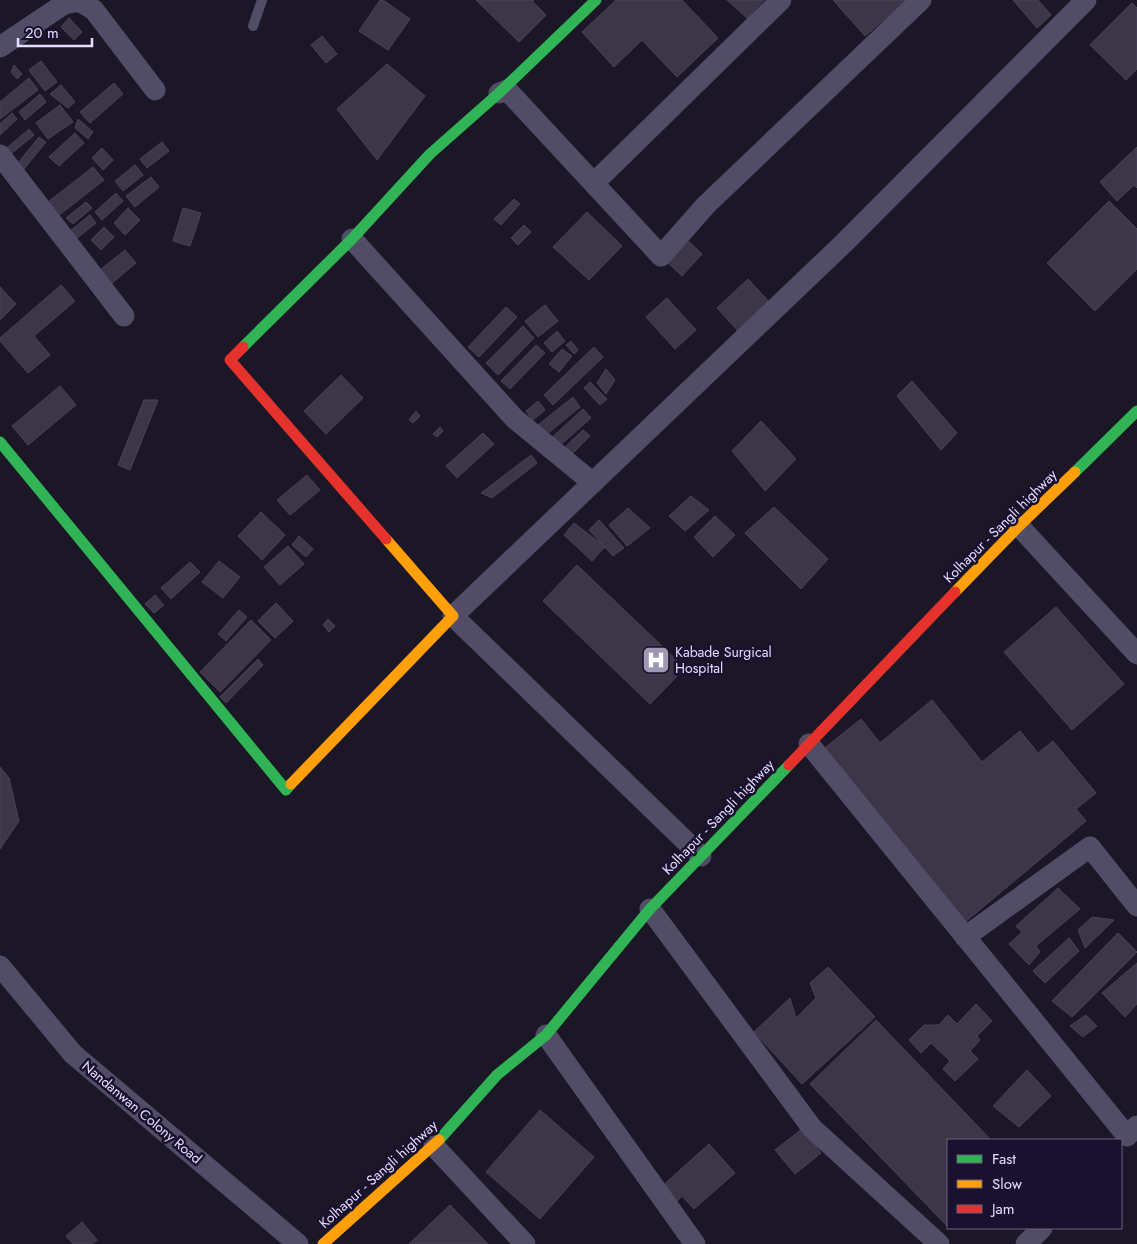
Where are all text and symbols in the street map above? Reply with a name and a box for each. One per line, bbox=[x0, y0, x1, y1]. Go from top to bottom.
scale bar bbox=[18, 15, 91, 47]
text: 20 m bbox=[25, 22, 59, 44]
street label: Kolhapur - Sangli highway bbox=[939, 464, 1062, 587]
place label: Kabade Surgical Hospital bbox=[675, 642, 772, 678]
hospital icon: Kabade Surgical Hospital bbox=[641, 645, 671, 675]
street label: Kolhapur - Sangli highway bbox=[658, 754, 779, 879]
street label: Nandanwan Colony Road bbox=[78, 1056, 206, 1168]
street label: Kolhapur - Sangli highway bbox=[314, 1115, 442, 1233]
legend bbox=[947, 1139, 1122, 1229]
text: Fast bbox=[992, 1148, 1016, 1170]
text: Slow bbox=[992, 1173, 1023, 1195]
text: Jam bbox=[990, 1198, 1015, 1220]

